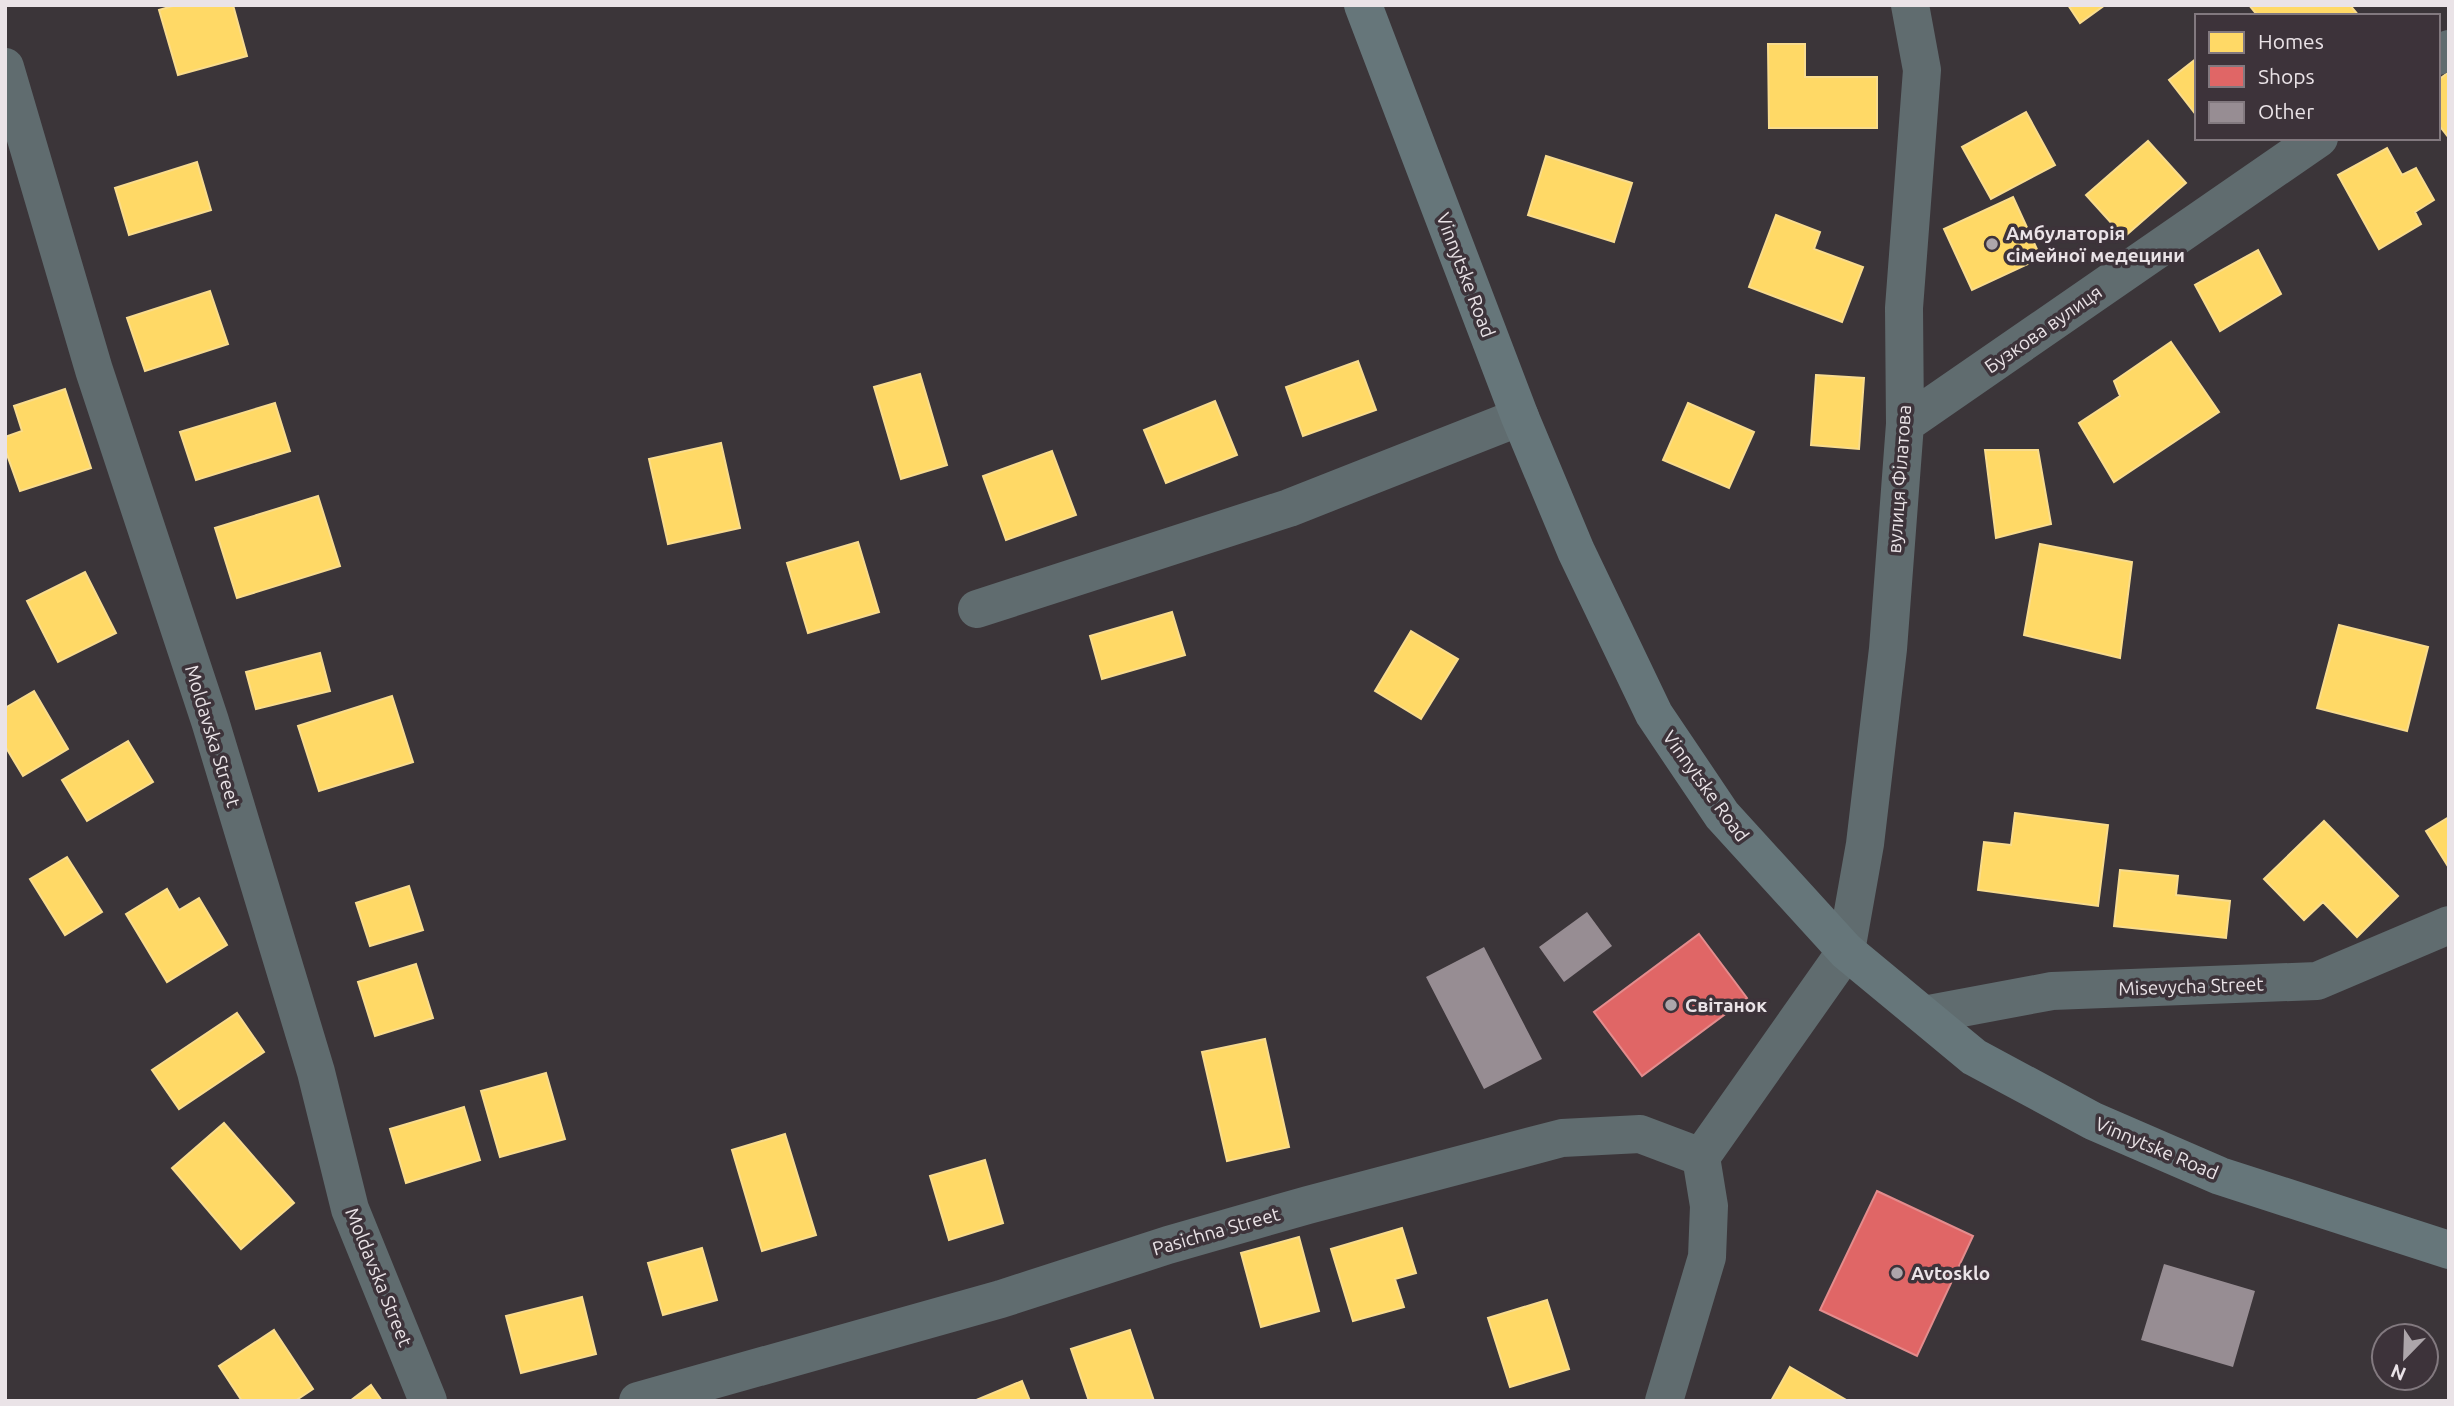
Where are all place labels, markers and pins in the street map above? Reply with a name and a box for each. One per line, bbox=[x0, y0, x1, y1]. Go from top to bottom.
place label: Амбулаторія сімейної медецини bbox=[2006, 222, 2185, 266]
marker: Амбулаторія сімейної медецини bbox=[1984, 236, 2000, 252]
place label: Світанок bbox=[1685, 994, 1767, 1016]
marker: Світанок bbox=[1663, 997, 1679, 1013]
place label: Avtosklo bbox=[1911, 1262, 1990, 1284]
marker: Avtosklo bbox=[1889, 1265, 1905, 1281]

